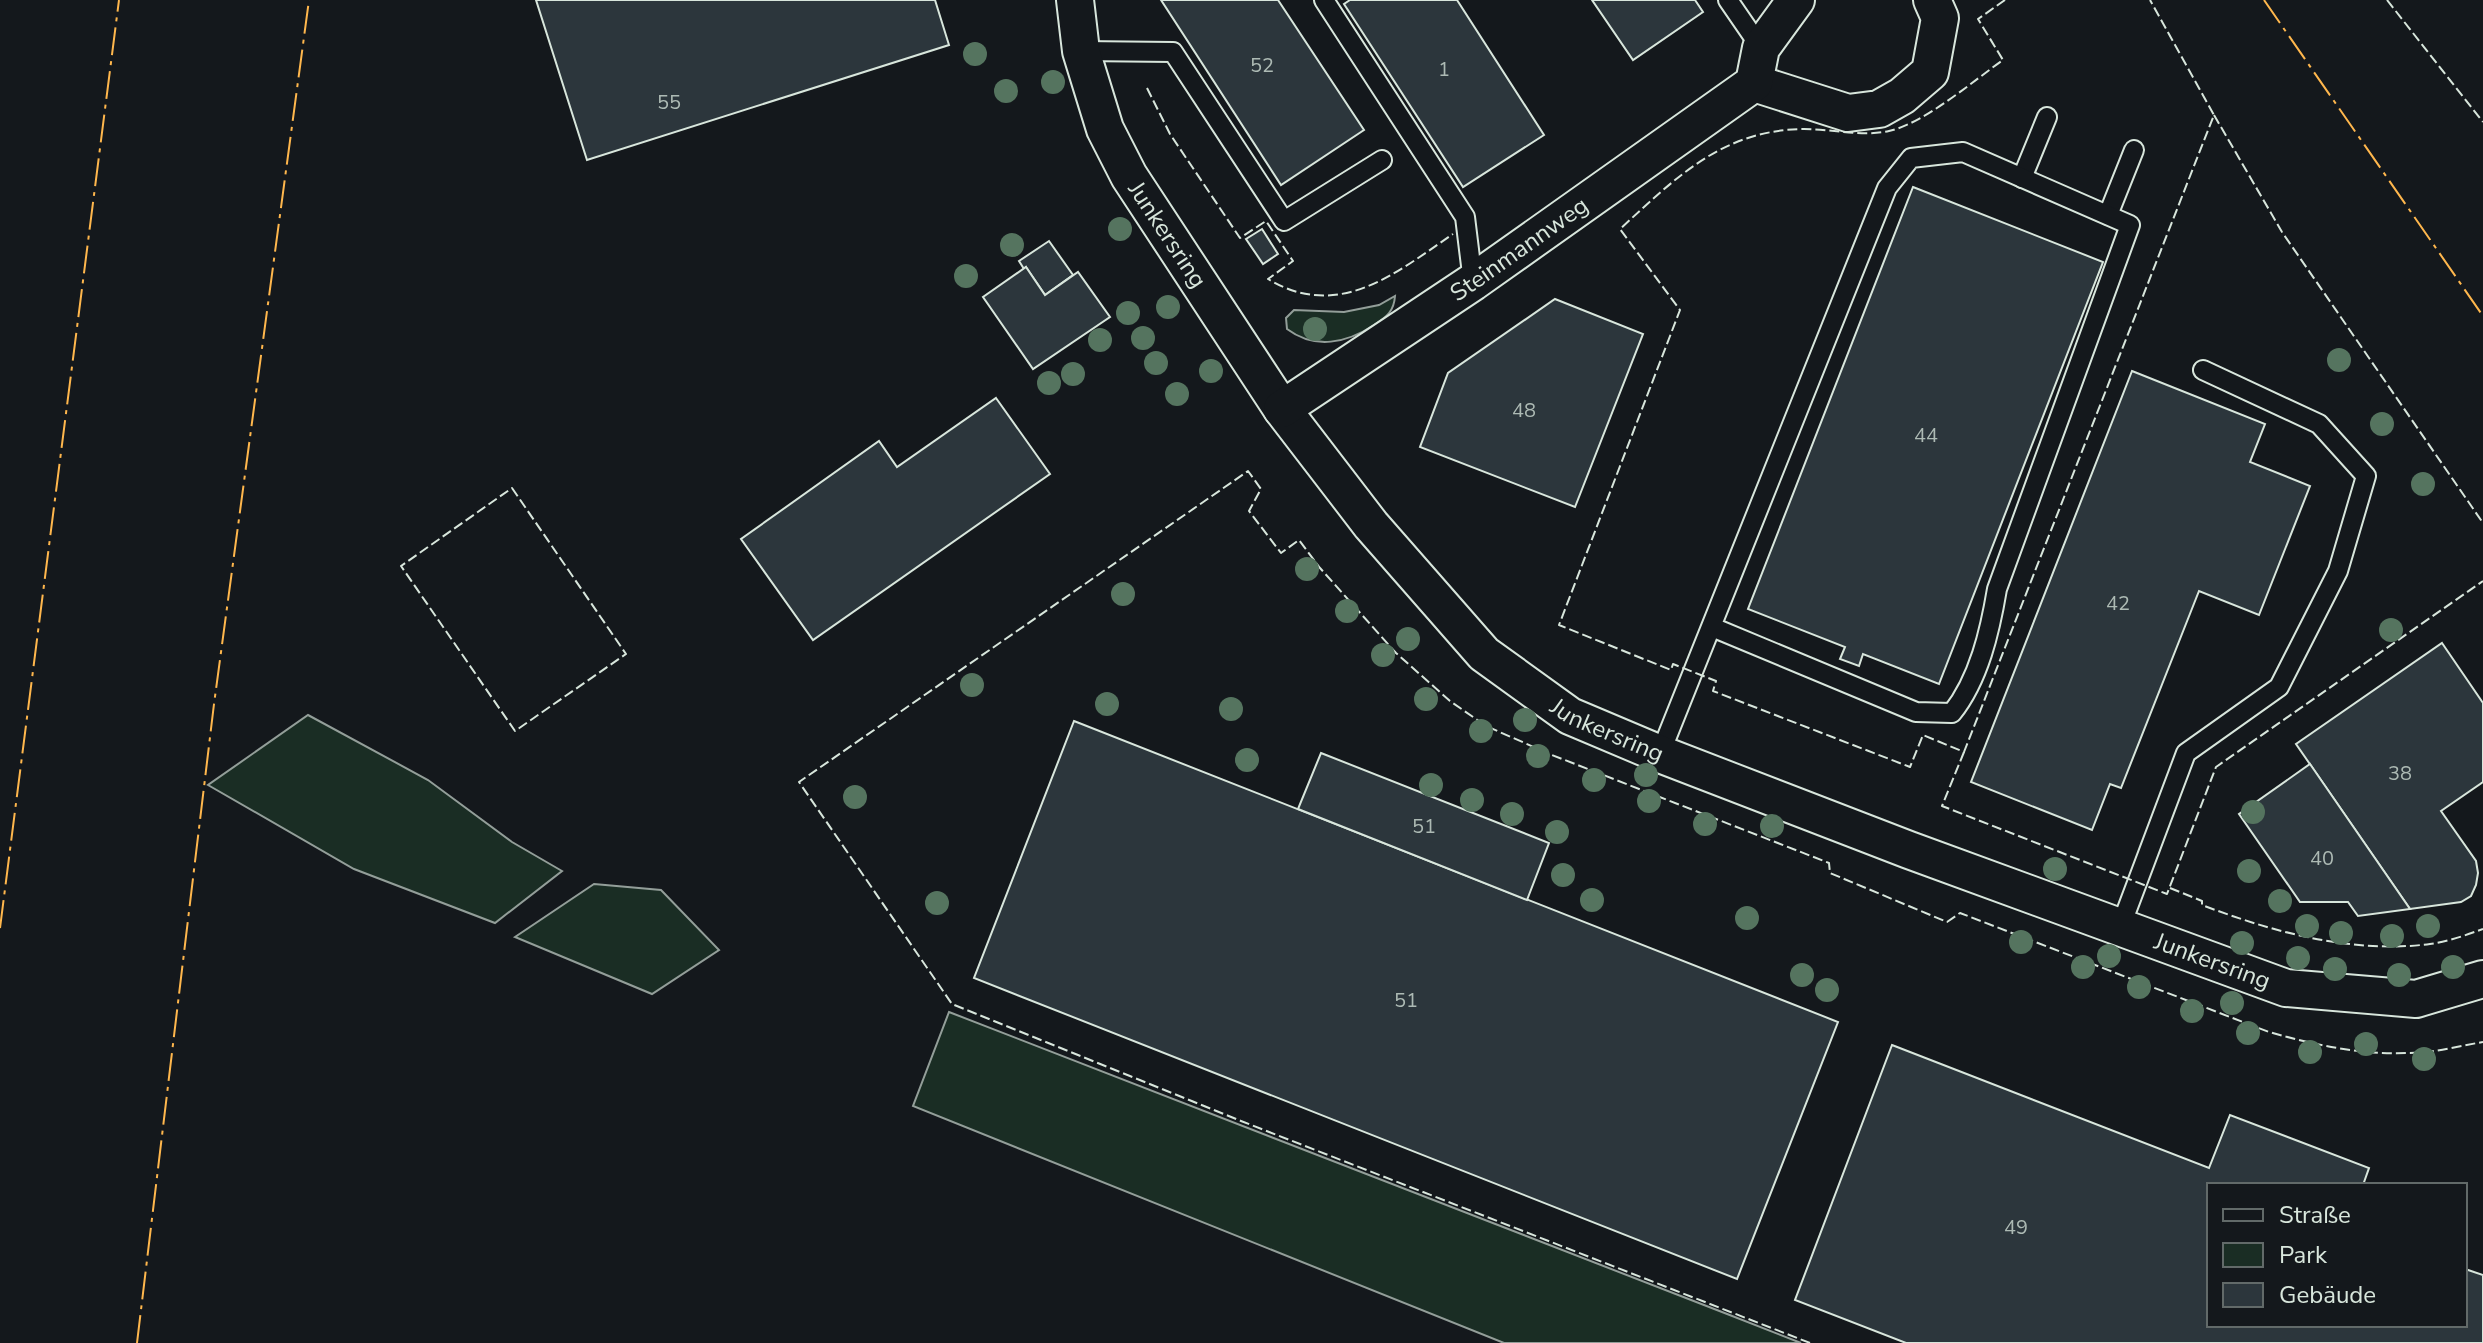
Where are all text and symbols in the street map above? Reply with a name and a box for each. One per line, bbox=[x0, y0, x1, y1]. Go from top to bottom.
house number: 52 bbox=[1250, 52, 1274, 79]
house number: 1 bbox=[1438, 56, 1450, 83]
house number: 55 bbox=[657, 89, 681, 116]
street label: Junkersring bbox=[1120, 174, 1214, 294]
street label: Steinmannweg bbox=[1444, 189, 1595, 309]
house number: 48 bbox=[1512, 397, 1536, 424]
house number: 44 bbox=[1914, 422, 1938, 449]
house number: 42 bbox=[2106, 590, 2130, 617]
street label: Junkersring bbox=[1543, 690, 1669, 770]
house number: 38 bbox=[2388, 760, 2412, 787]
house number: 51 bbox=[1412, 813, 1436, 840]
house number: 40 bbox=[2310, 845, 2334, 872]
street label: Junkersring bbox=[2149, 925, 2275, 997]
house number: 51 bbox=[1394, 987, 1418, 1014]
legend bbox=[2207, 1183, 2467, 1327]
text: Straße bbox=[2279, 1199, 2351, 1231]
house number: 49 bbox=[2004, 1214, 2028, 1241]
text: Park bbox=[2279, 1239, 2328, 1271]
text: Gebäude bbox=[2279, 1279, 2376, 1311]

